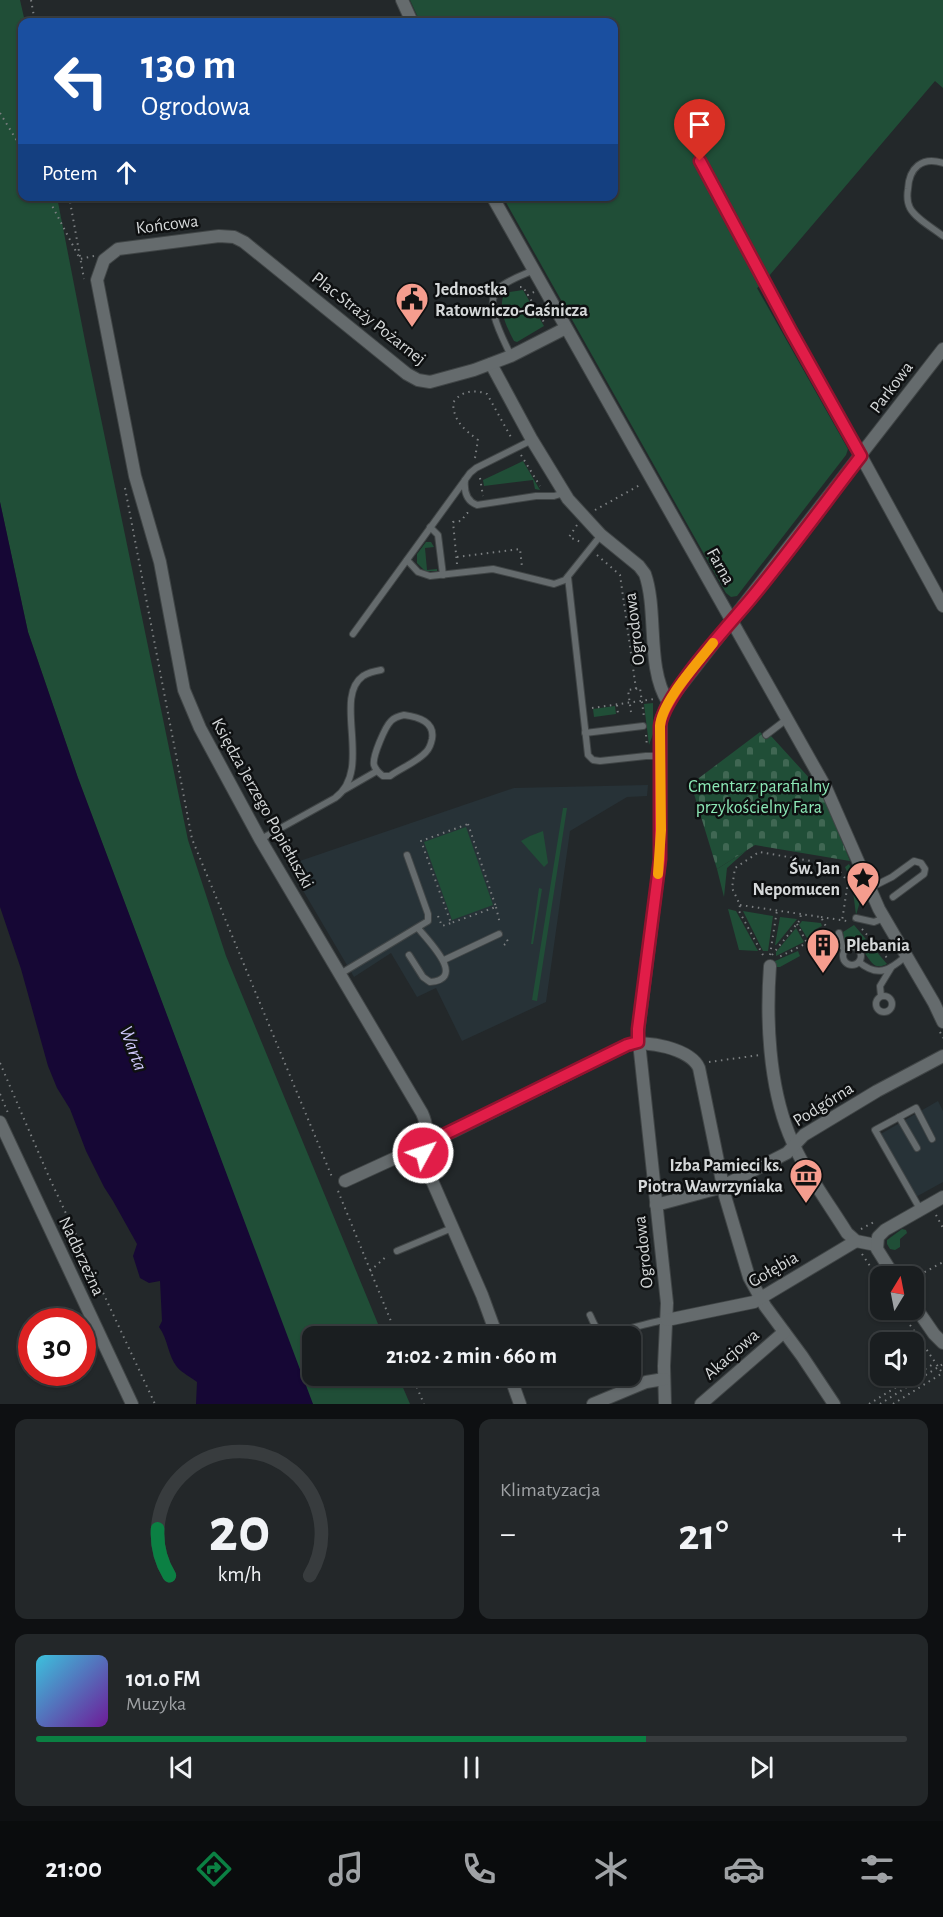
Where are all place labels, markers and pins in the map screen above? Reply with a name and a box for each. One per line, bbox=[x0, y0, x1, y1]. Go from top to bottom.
pin bbox=[674, 99, 725, 161]
public building icon: Jednostka Ratowniczo-Gaśnicza bbox=[394, 281, 430, 328]
place label: Jednostka Ratowniczo-Gaśnicza bbox=[435, 281, 588, 320]
place label: Św. Jan Nepomucen bbox=[752, 857, 840, 899]
place icon: Św. Jan Nepomucen bbox=[845, 860, 881, 907]
building icon: Plebania bbox=[805, 927, 841, 974]
place label: Plebania bbox=[846, 937, 910, 955]
place label: Izba Pamieci ks. Piotra Wawrzyniaka bbox=[637, 1157, 783, 1196]
museum icon: Izba Pamieci ks. Piotra Wawrzyniaka bbox=[788, 1157, 824, 1204]

